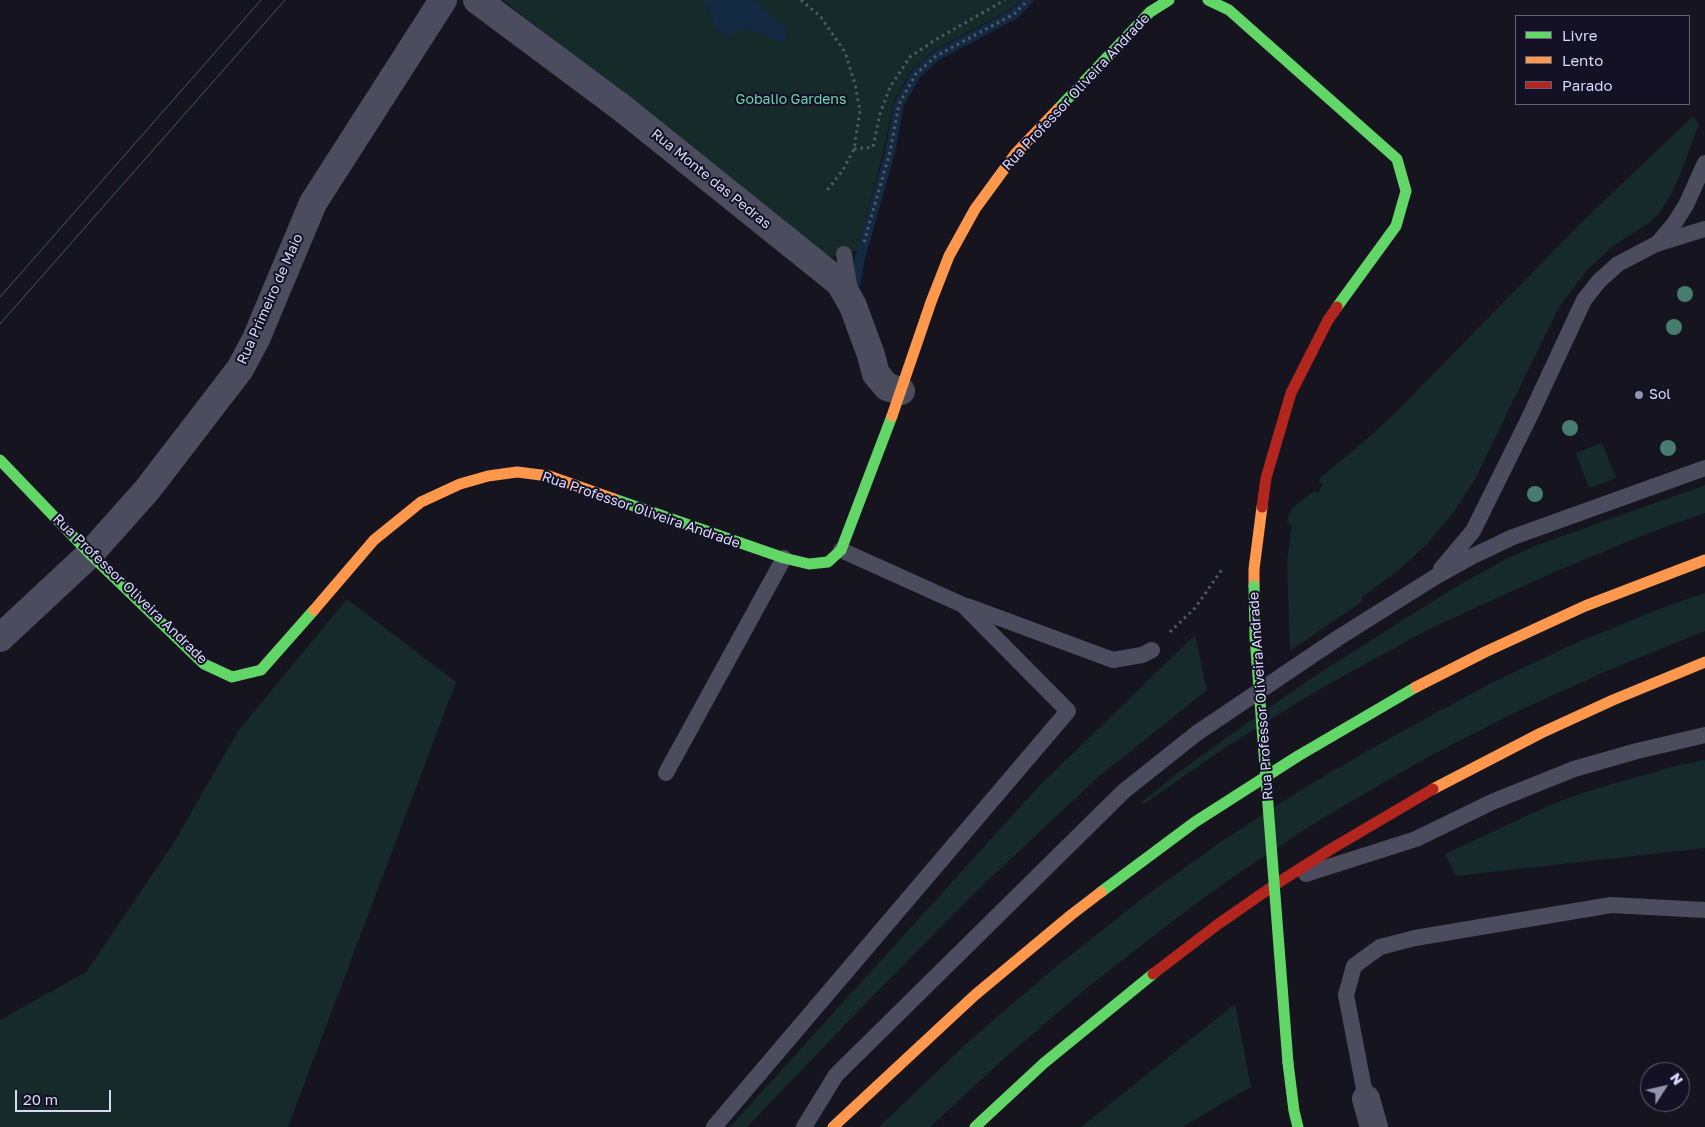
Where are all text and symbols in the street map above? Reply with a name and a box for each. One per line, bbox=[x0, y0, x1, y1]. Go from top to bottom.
street label: Rua Professor Oliveira Andrade bbox=[999, 10, 1153, 174]
legend bbox=[1515, 15, 1690, 105]
text: Livre bbox=[1562, 26, 1597, 44]
text: Lento bbox=[1562, 51, 1603, 69]
text: Parado bbox=[1562, 76, 1613, 94]
park label: Gobalio Gardens bbox=[736, 92, 846, 108]
street label: Rua Monte das Pedras bbox=[648, 126, 774, 232]
street label: Rua Primeiro de Maio bbox=[234, 231, 306, 367]
place label: Sol bbox=[1649, 387, 1671, 403]
marker: Sol bbox=[1633, 389, 1645, 401]
street label: Rua Professor Oliveira Andrade bbox=[540, 468, 742, 552]
street label: Rua Professor Oliveira Andrade bbox=[49, 511, 211, 667]
street label: Rua Professor Oliveira Andrade bbox=[1245, 591, 1277, 801]
north arrow bbox=[1640, 1062, 1690, 1112]
text: N bbox=[1667, 1069, 1687, 1088]
scale bar bbox=[18, 1080, 114, 1112]
text: 20 m bbox=[23, 1090, 58, 1108]

